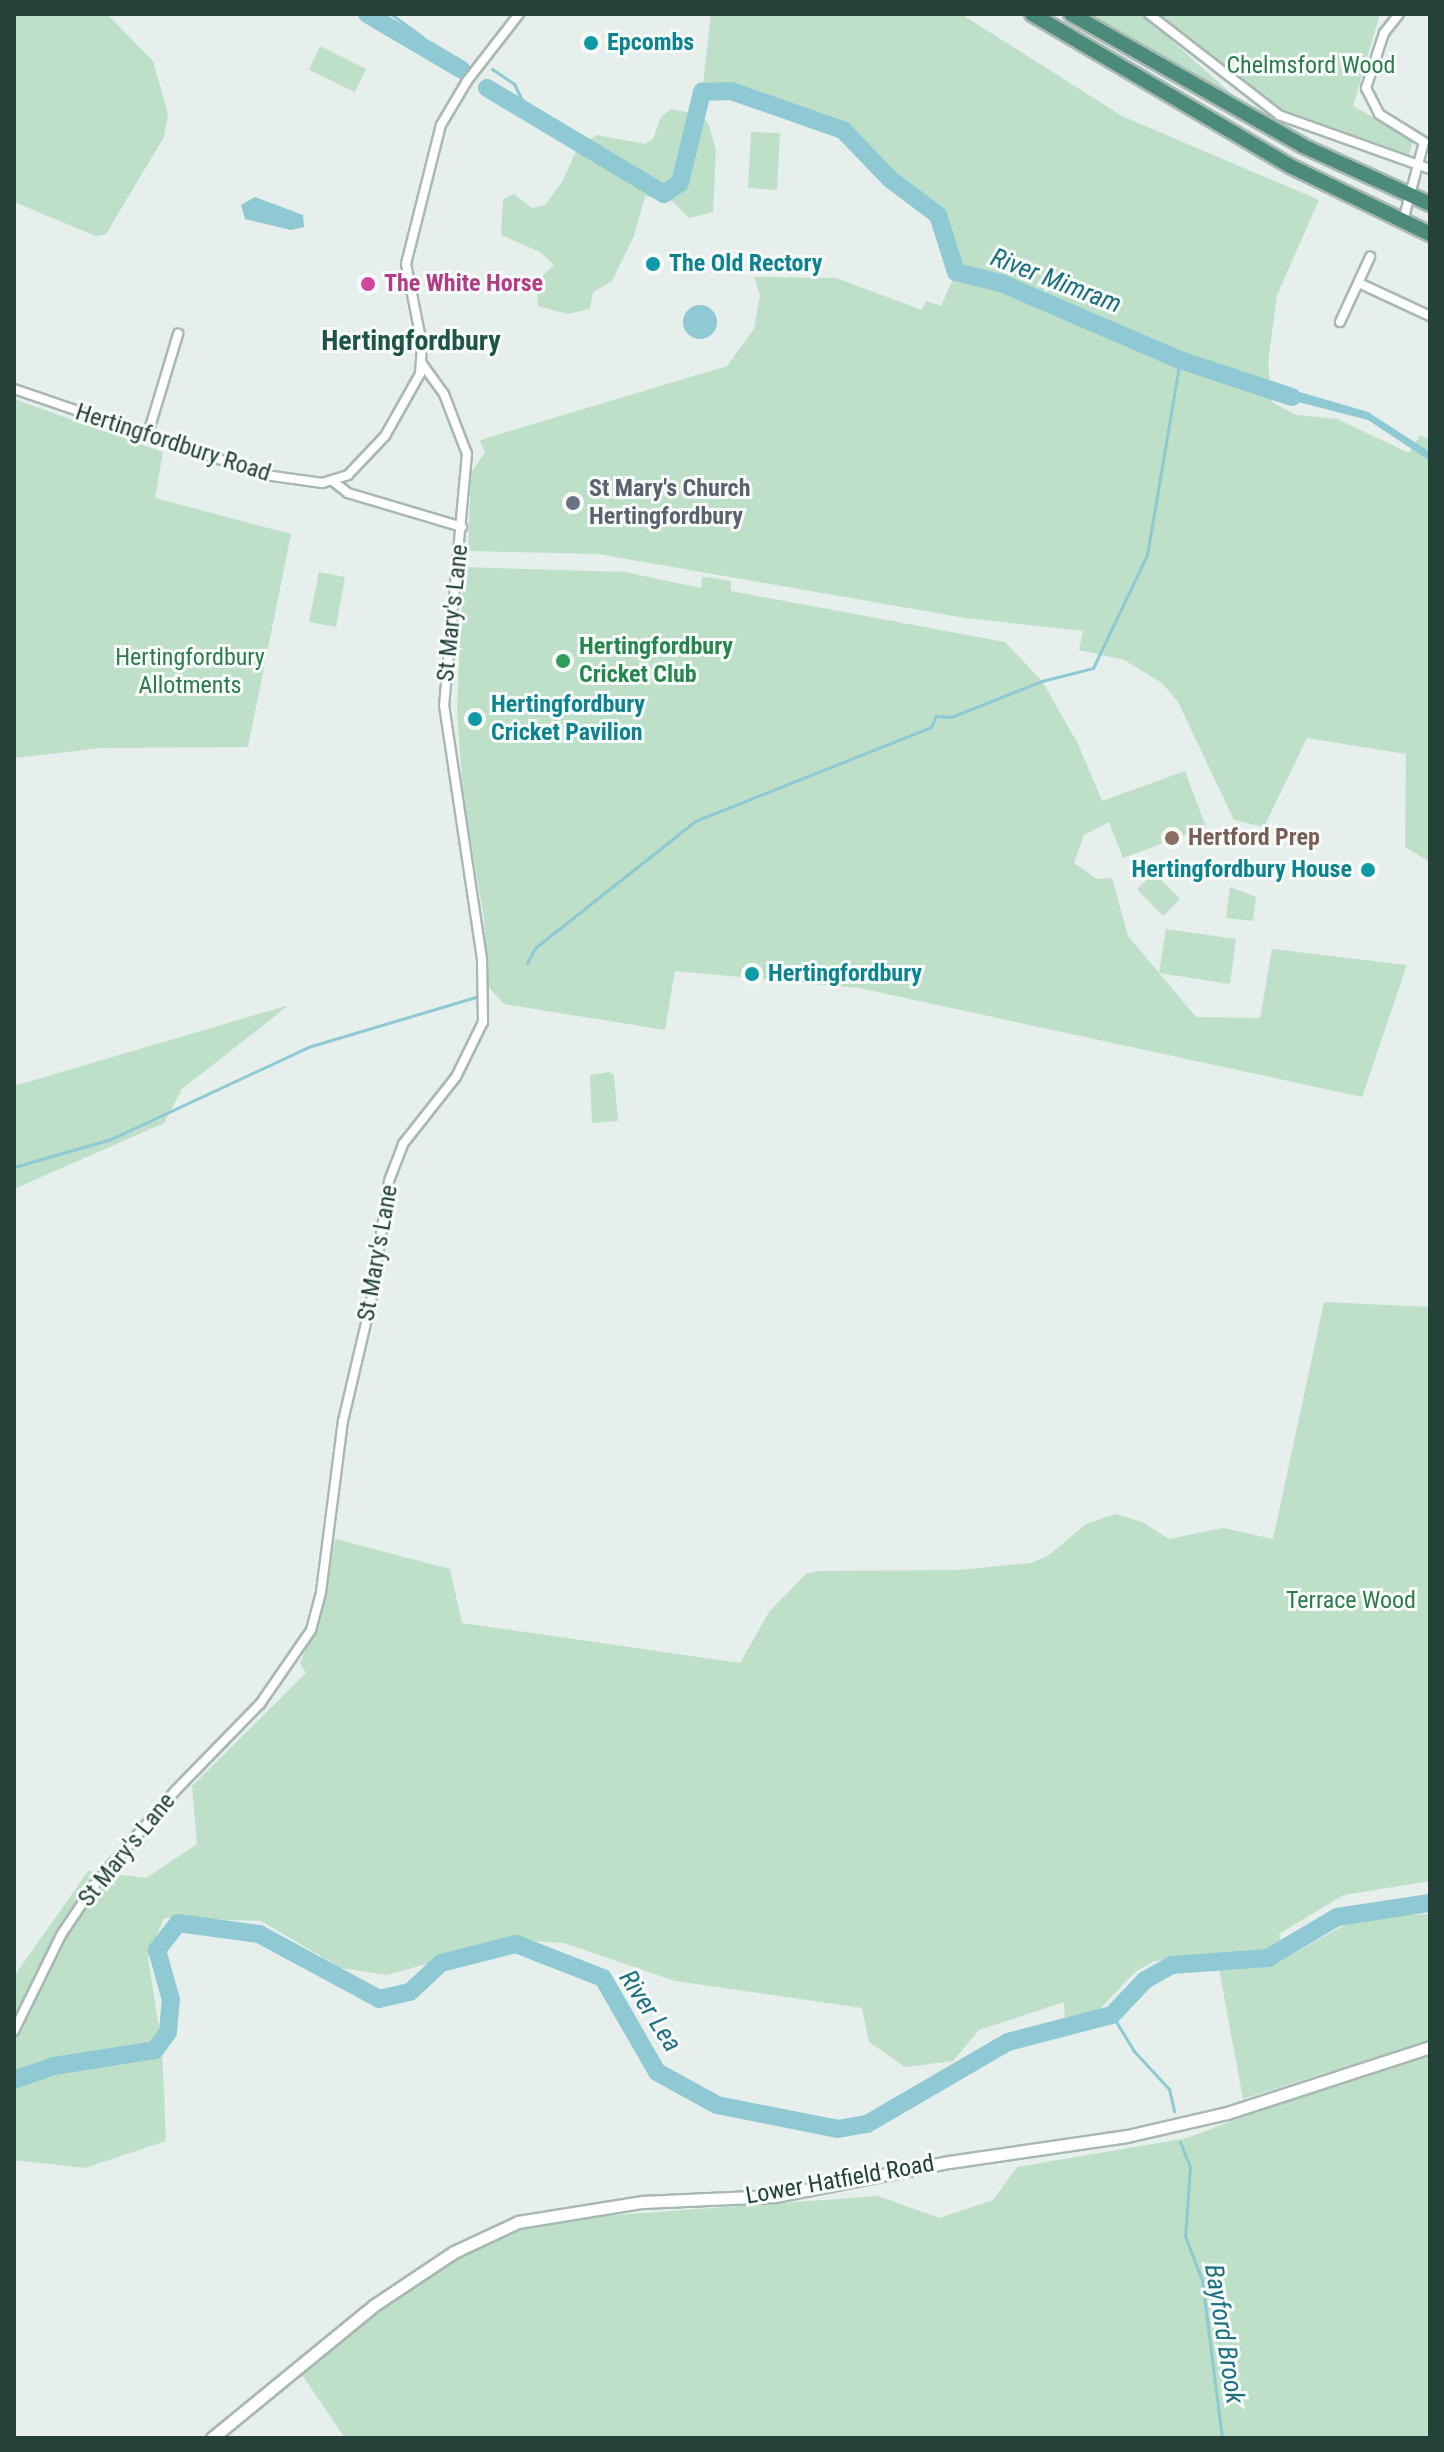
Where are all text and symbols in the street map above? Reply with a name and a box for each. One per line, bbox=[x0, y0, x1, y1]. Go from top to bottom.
place label: Epcombs bbox=[607, 29, 694, 57]
marker: Epcombs bbox=[582, 34, 600, 52]
park label: Chelmsford Wood bbox=[1226, 52, 1396, 80]
water label: River Mimram bbox=[986, 242, 1126, 320]
place label: The Old Rectory bbox=[669, 250, 822, 278]
marker: The Old Rectory bbox=[644, 255, 662, 273]
place label: The White Horse bbox=[384, 270, 543, 298]
marker: The White Horse bbox=[359, 275, 377, 293]
district label: Hertingfordbury bbox=[321, 324, 501, 358]
street label: Hertingfordbury Road bbox=[72, 398, 274, 488]
place label: St Mary's Church Hertingfordbury bbox=[589, 475, 750, 531]
marker: St Mary's Church Hertingfordbury bbox=[564, 494, 582, 512]
street label: St Mary's Lane bbox=[431, 543, 475, 683]
place label: Hertingfordbury Cricket Club bbox=[579, 633, 733, 689]
park label: Hertingfordbury Allotments bbox=[115, 644, 265, 700]
marker: Hertingfordbury Cricket Club bbox=[554, 652, 572, 670]
place label: Hertingfordbury Cricket Pavilion bbox=[491, 691, 645, 747]
marker: Hertingfordbury Cricket Pavilion bbox=[466, 710, 484, 728]
place label: Hertford Prep bbox=[1188, 824, 1320, 852]
marker: Hertford Prep bbox=[1163, 829, 1181, 847]
place label: Hertingfordbury House bbox=[1132, 856, 1352, 884]
marker: Hertingfordbury House bbox=[1359, 861, 1377, 879]
place label: Hertingfordbury bbox=[768, 960, 922, 988]
marker: Hertingfordbury bbox=[743, 965, 761, 983]
street label: St Mary's Lane bbox=[352, 1183, 404, 1323]
park label: Terrace Wood bbox=[1286, 1587, 1416, 1615]
street label: St Mary's Lane bbox=[72, 1787, 182, 1913]
water label: River Lea bbox=[612, 1964, 688, 2058]
street label: Lower Hatfield Road bbox=[744, 2149, 936, 2211]
water label: Bayford Brook bbox=[1198, 2262, 1250, 2406]

